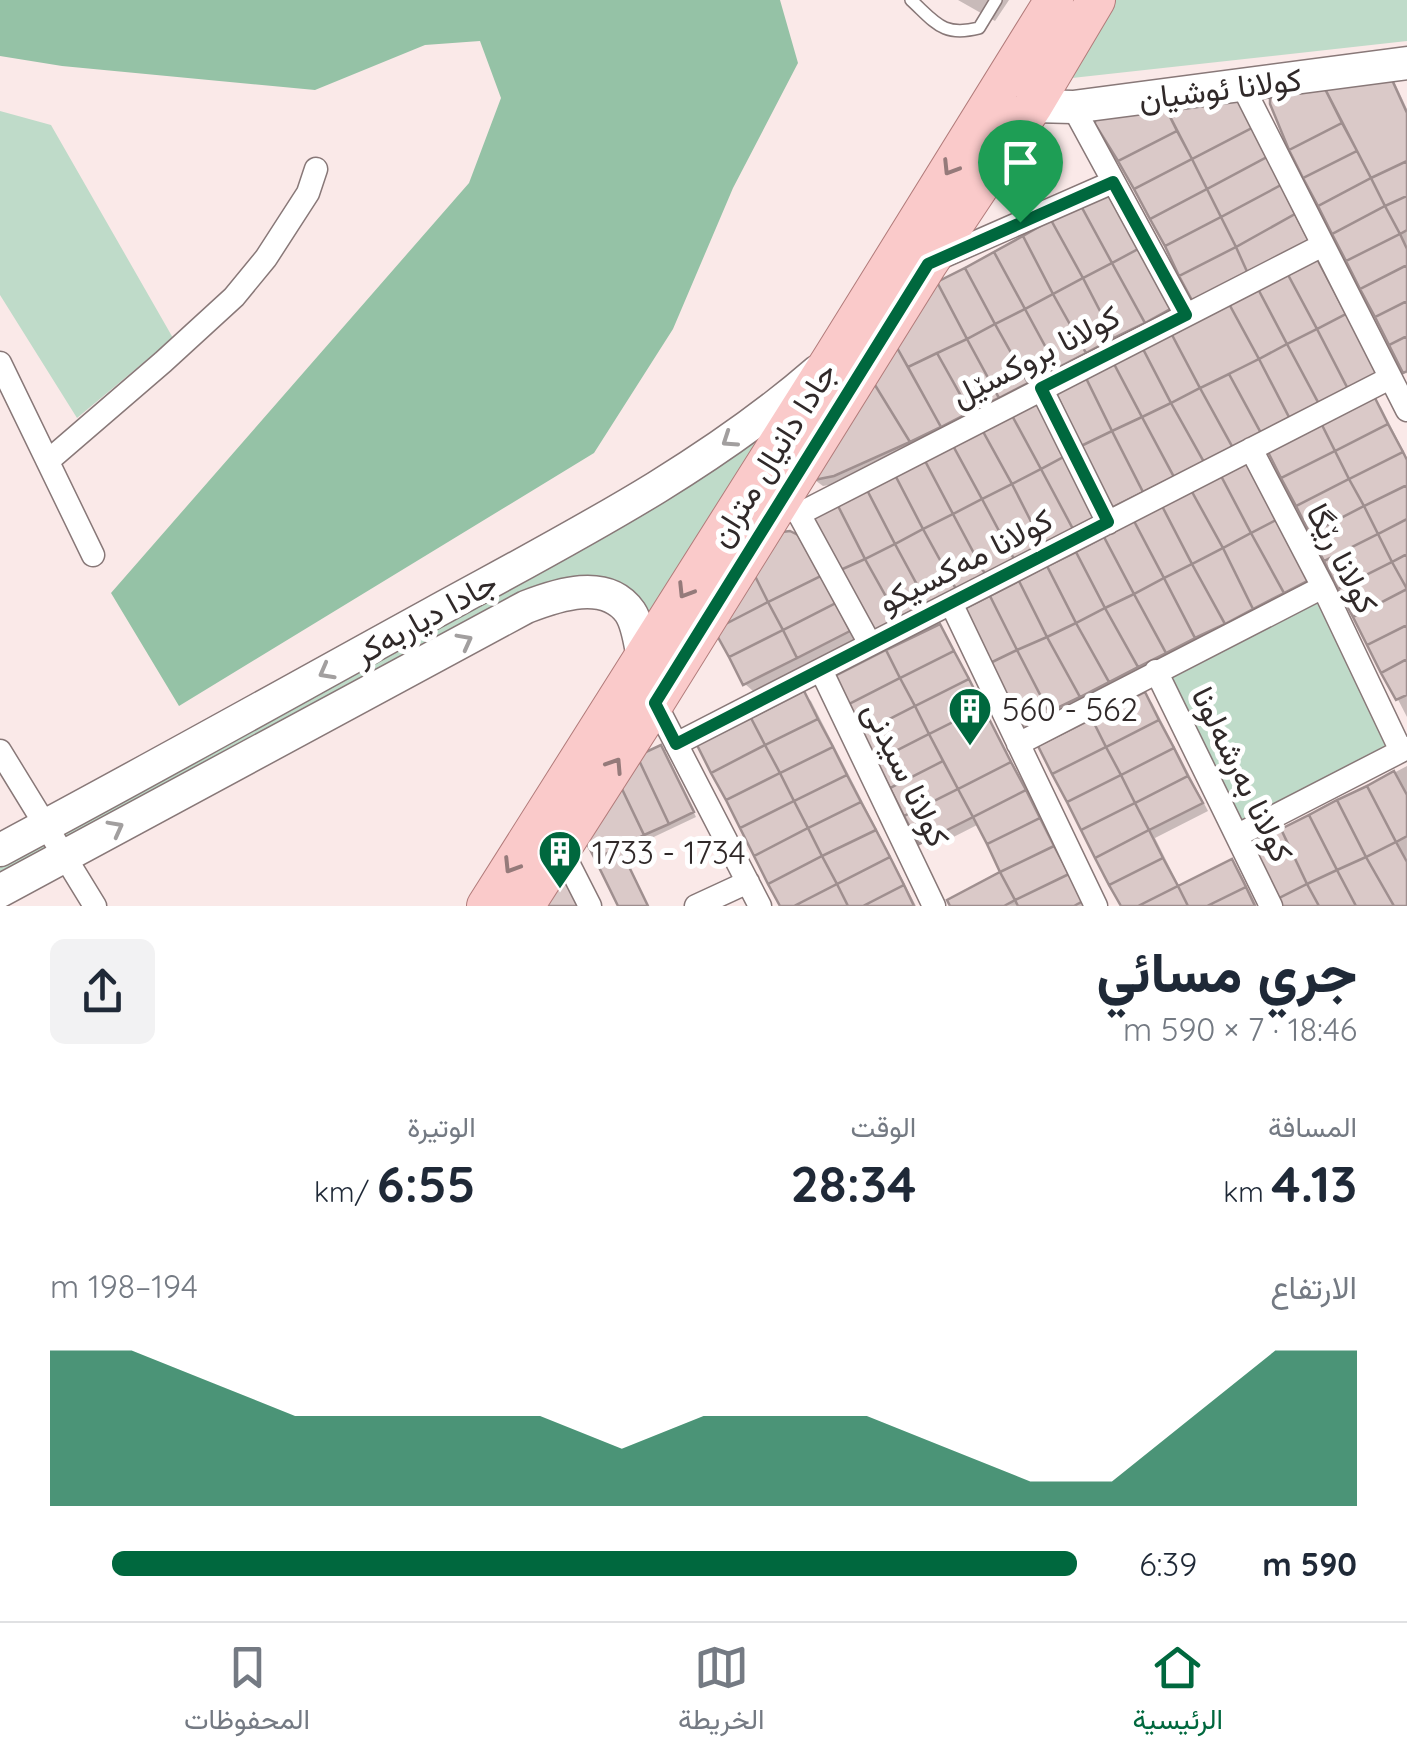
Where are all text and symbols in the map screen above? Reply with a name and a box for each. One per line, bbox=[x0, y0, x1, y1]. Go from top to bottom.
street label: كولانا ئوشيان bbox=[1136, 58, 1304, 119]
pin bbox=[978, 120, 1063, 223]
icon: arrive bbox=[993, 135, 1048, 190]
one-way arrow bbox=[943, 157, 962, 175]
street label: كولانا بروکسێل bbox=[944, 295, 1126, 415]
street label: جادا دانيال متران bbox=[699, 354, 845, 554]
one-way arrow bbox=[721, 428, 740, 446]
street label: كولانا رێگا bbox=[1297, 496, 1388, 620]
street label: كولانا مەکسیکو bbox=[871, 499, 1059, 622]
street label: جادا دیاربه‌كر bbox=[345, 561, 504, 674]
one-way arrow bbox=[678, 581, 697, 599]
one-way arrow bbox=[454, 634, 472, 654]
one-way arrow bbox=[319, 659, 337, 679]
street label: كولانا به‌رشه‌لونا bbox=[1182, 680, 1303, 869]
building icon: 560 - 562 bbox=[947, 686, 993, 747]
place label: 560 - 562 bbox=[1002, 689, 1138, 729]
street label: كولانا سيدنى bbox=[854, 695, 959, 854]
one-way arrow bbox=[602, 758, 621, 776]
one-way arrow bbox=[106, 821, 124, 840]
building icon: 1733 - 1734 bbox=[537, 829, 583, 890]
place label: 1733 - 1734 bbox=[592, 832, 746, 872]
one-way arrow bbox=[504, 855, 523, 873]
text: جري مسائي bbox=[1097, 937, 1357, 1006]
button: share bbox=[50, 939, 155, 1044]
text: 18:46 · 7 × 590 m bbox=[1123, 1009, 1357, 1049]
text: الوتيرة bbox=[407, 1109, 476, 1144]
text: الوقت bbox=[851, 1109, 916, 1144]
text: المسافة bbox=[1268, 1109, 1357, 1144]
text: 6:55 bbox=[377, 1152, 476, 1215]
text: 28:34 bbox=[791, 1152, 916, 1215]
text: 4.13 bbox=[1271, 1152, 1357, 1215]
text: /km bbox=[314, 1174, 377, 1209]
text: km bbox=[1223, 1174, 1271, 1209]
text: 194–198 m bbox=[50, 1266, 198, 1306]
text: الارتفاع bbox=[1270, 1267, 1357, 1307]
text: 6:39 bbox=[1139, 1544, 1197, 1584]
text: 590 m bbox=[1262, 1544, 1357, 1584]
tab: المحفوظات bbox=[184, 1640, 310, 1744]
tab: الخريطة bbox=[678, 1640, 765, 1744]
tab: الرئيسية bbox=[1133, 1640, 1223, 1744]

